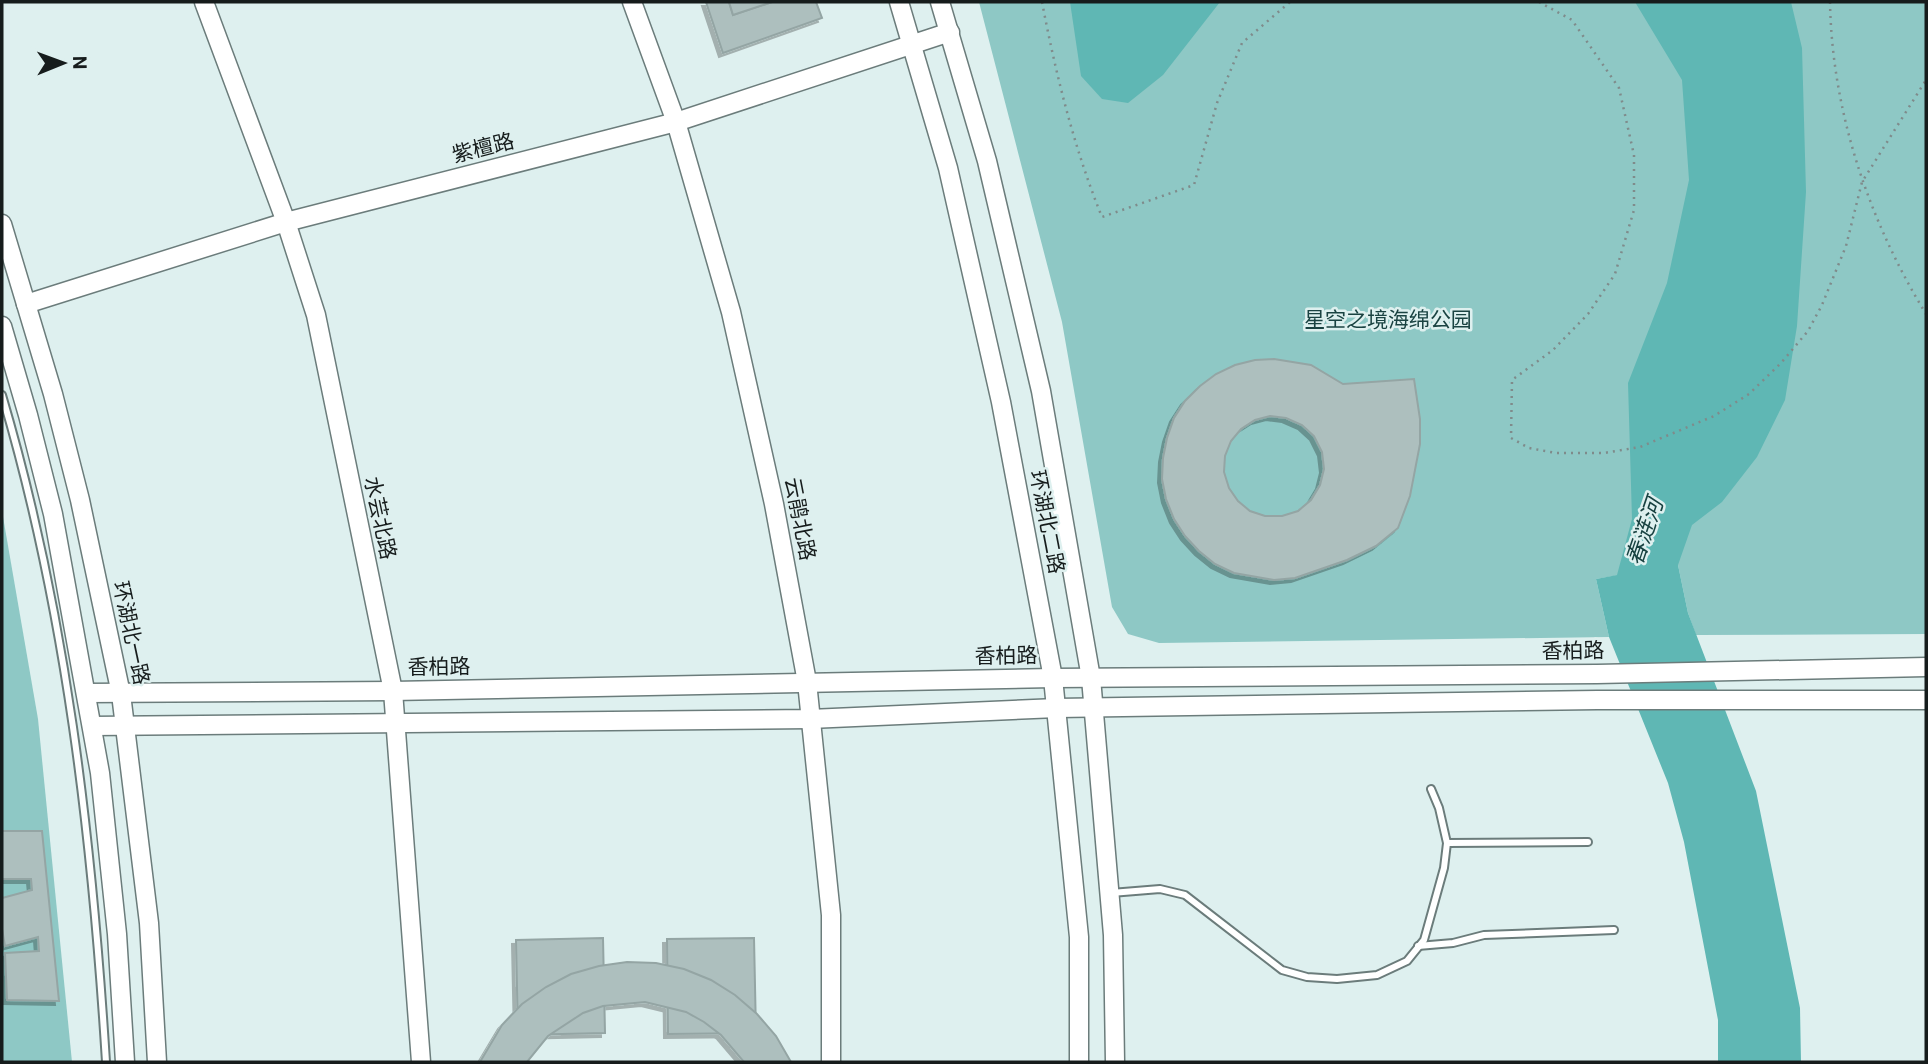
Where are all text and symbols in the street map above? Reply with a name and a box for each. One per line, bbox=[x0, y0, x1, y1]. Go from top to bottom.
north arrow bbox=[28, 28, 98, 98]
text: N bbox=[68, 56, 91, 70]
street label: 紫檀路 bbox=[450, 129, 516, 167]
park label: 星空之境海绵公园 bbox=[1304, 308, 1472, 332]
street label: 环湖北二路 bbox=[1025, 468, 1069, 576]
street label: 水芸北路 bbox=[360, 474, 400, 562]
street label: 云鹃北路 bbox=[780, 475, 820, 563]
water label: 春涟河 bbox=[1621, 491, 1670, 569]
street label: 环湖北一路 bbox=[108, 579, 154, 687]
street label: 香柏路 bbox=[1541, 638, 1605, 664]
street label: 香柏路 bbox=[974, 643, 1038, 669]
street label: 香柏路 bbox=[407, 654, 471, 680]

